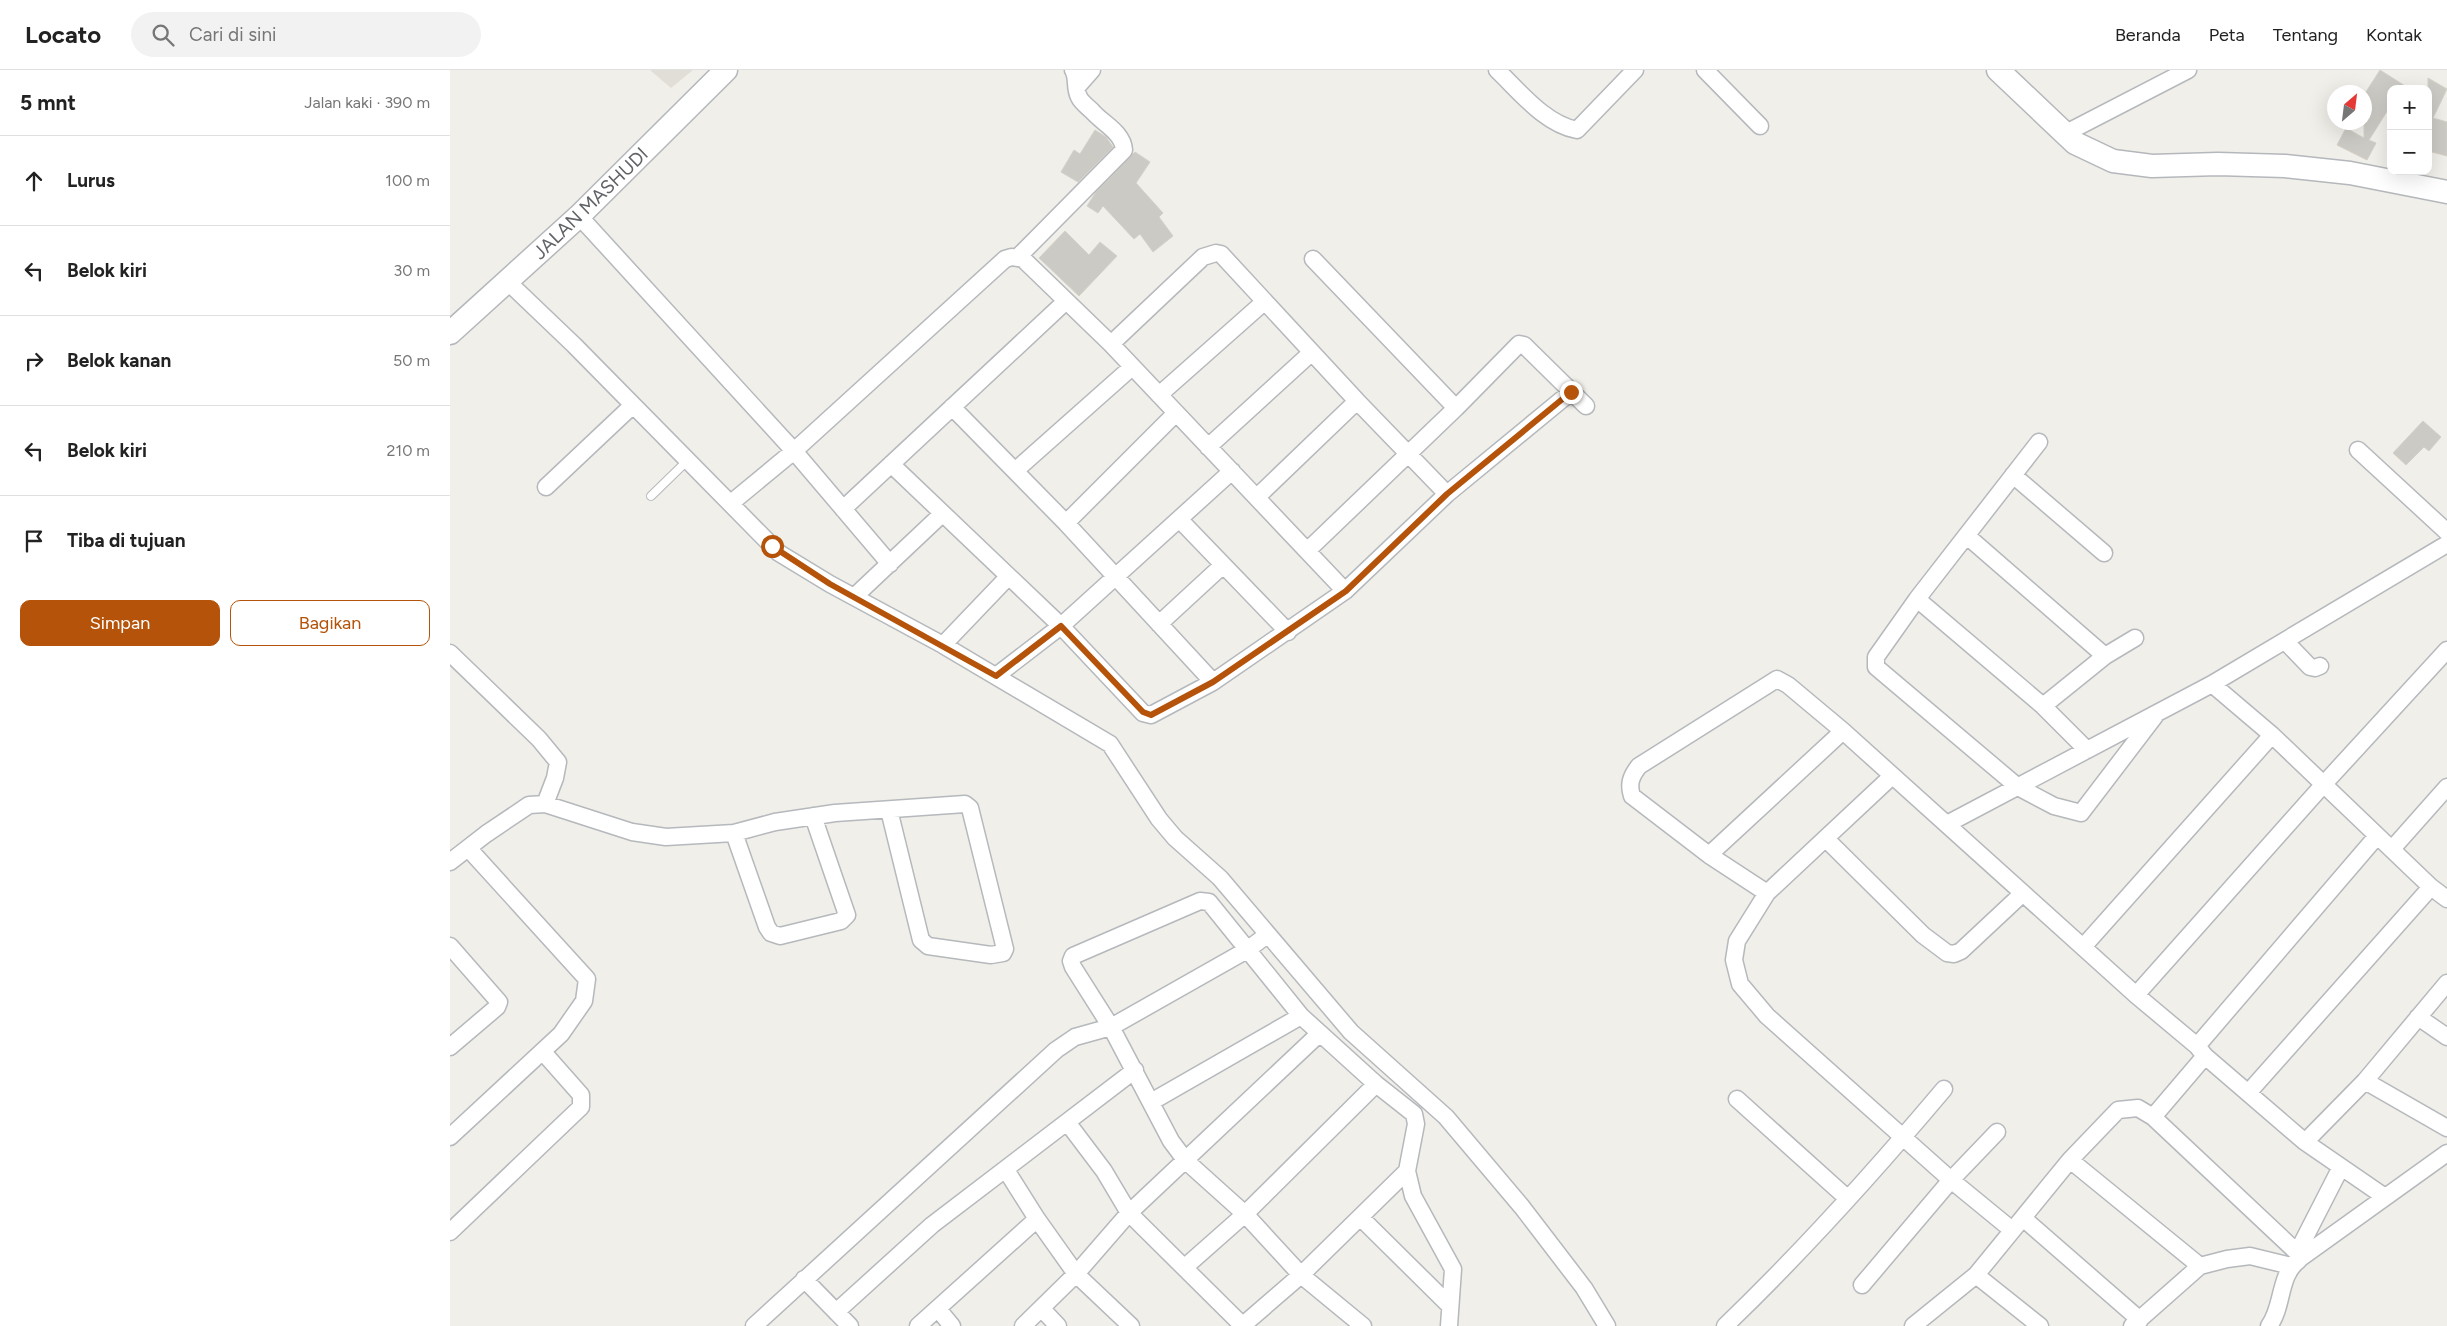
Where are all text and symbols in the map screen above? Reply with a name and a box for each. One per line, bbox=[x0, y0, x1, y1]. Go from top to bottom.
search box bbox=[131, 12, 481, 57]
text: Locato bbox=[25, 20, 101, 49]
icon: search bbox=[149, 21, 177, 49]
text: Cari di sini bbox=[189, 23, 277, 46]
text: Beranda bbox=[2115, 24, 2181, 46]
text: Peta bbox=[2209, 24, 2245, 46]
text: Tentang bbox=[2273, 24, 2338, 46]
text: Kontak bbox=[2366, 24, 2422, 46]
north arrow bbox=[2327, 85, 2372, 130]
map controls bbox=[2387, 85, 2432, 175]
button: + bbox=[2387, 85, 2432, 130]
text: 5 mnt bbox=[20, 90, 76, 115]
text: Jalan kaki · 390 m bbox=[304, 93, 430, 112]
button: − bbox=[2387, 130, 2432, 175]
street label: JALAN MASHUDI bbox=[528, 143, 653, 264]
icon: ahead bbox=[20, 167, 48, 195]
text: Lurus bbox=[67, 169, 115, 192]
text: 100 m bbox=[385, 171, 430, 190]
icon: left bbox=[20, 257, 48, 285]
text: Belok kiri bbox=[67, 259, 147, 282]
text: 30 m bbox=[393, 261, 430, 280]
icon: right bbox=[20, 347, 48, 375]
text: Belok kanan bbox=[67, 349, 171, 372]
text: 50 m bbox=[393, 351, 430, 370]
route end bbox=[1560, 381, 1583, 404]
icon: left bbox=[20, 437, 48, 465]
text: Belok kiri bbox=[67, 439, 147, 462]
text: 210 m bbox=[387, 441, 430, 460]
icon: arrive bbox=[20, 527, 48, 555]
text: Tiba di tujuan bbox=[67, 529, 186, 552]
route start bbox=[761, 535, 784, 558]
button: Simpan bbox=[20, 600, 220, 646]
button: Bagikan bbox=[230, 600, 430, 646]

